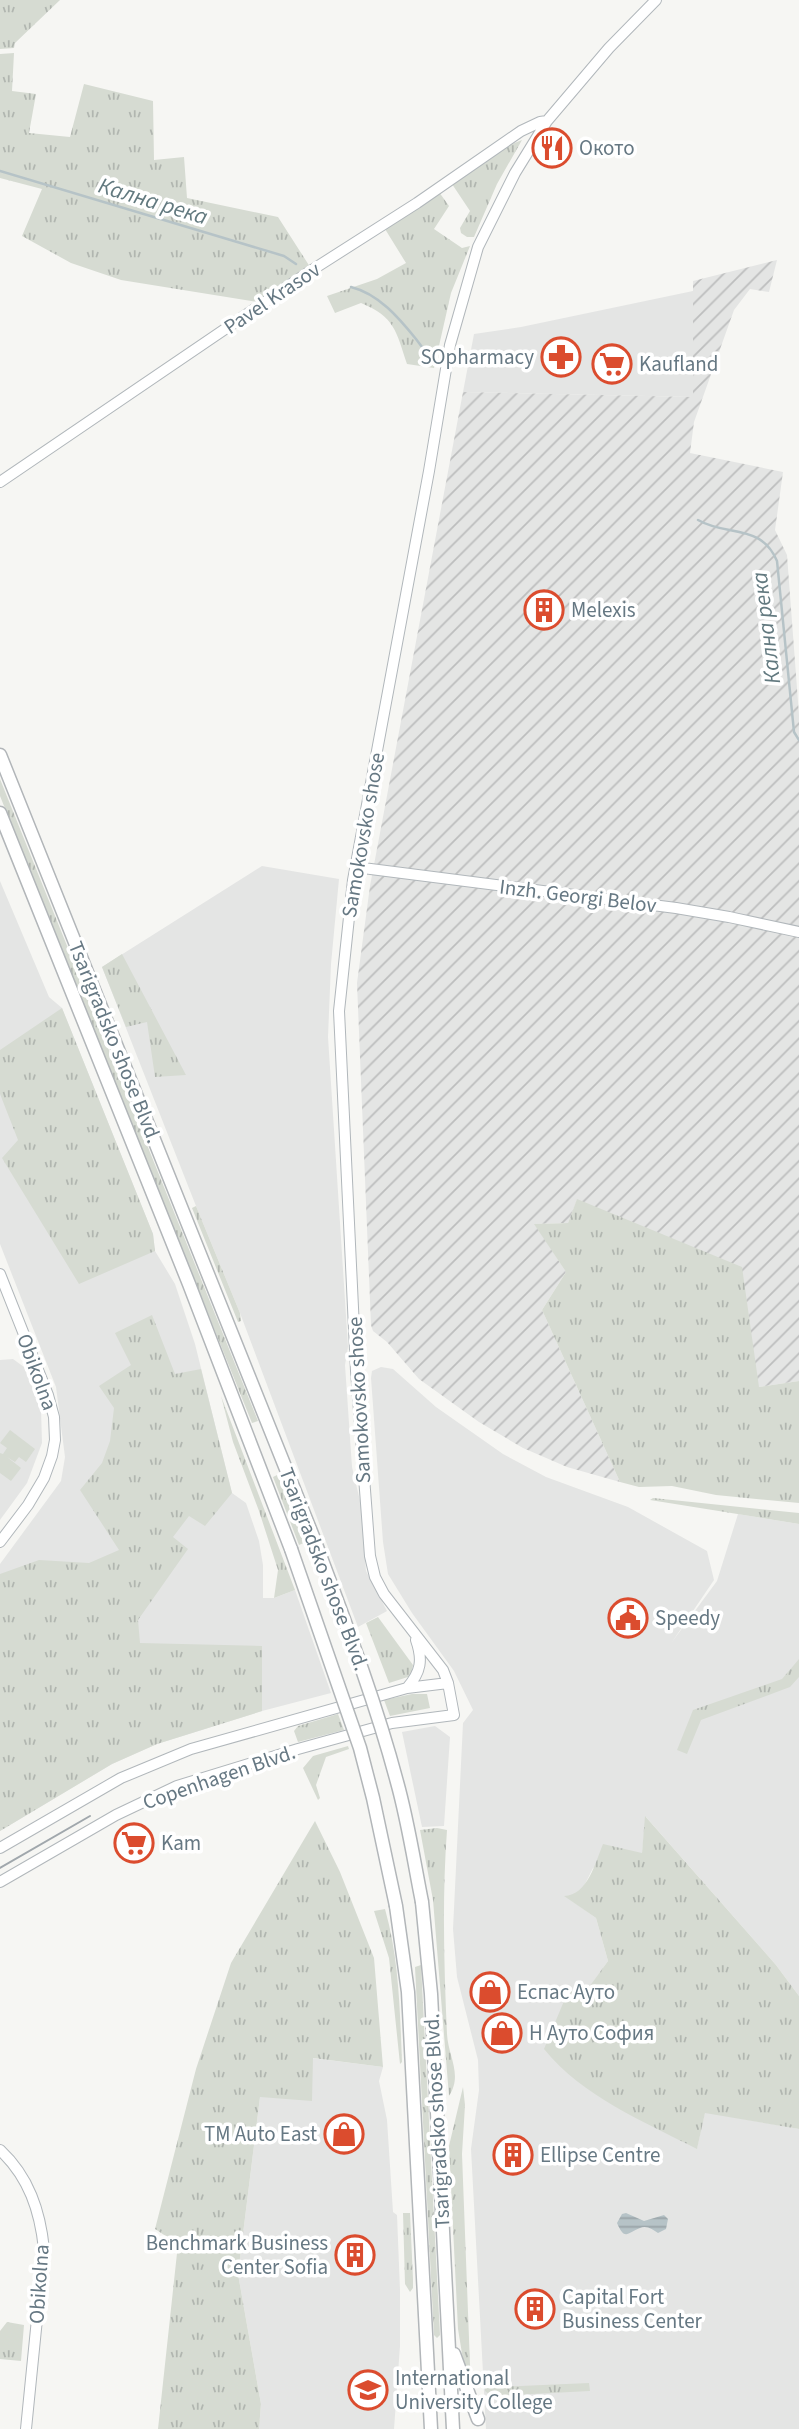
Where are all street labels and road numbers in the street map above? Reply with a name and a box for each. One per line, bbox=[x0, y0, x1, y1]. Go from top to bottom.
street label: Pavel Krasov bbox=[218, 255, 326, 341]
street label: Samokovsko shose bbox=[334, 750, 392, 920]
street label: Inzh. Georgi Belov bbox=[498, 871, 658, 921]
street label: Tsarigradsko shose Blvd. bbox=[61, 937, 169, 1147]
street label: Samokovsko shose bbox=[340, 1316, 378, 1484]
street label: Obikolna bbox=[9, 1329, 65, 1415]
street label: Tsarigradsko shose Blvd. bbox=[271, 1463, 377, 1675]
street label: Copenhagen Blvd. bbox=[139, 1737, 299, 1817]
street label: Tsarigradsko shose Blvd. bbox=[416, 2013, 458, 2229]
street label: Obikolna bbox=[21, 2243, 57, 2325]

